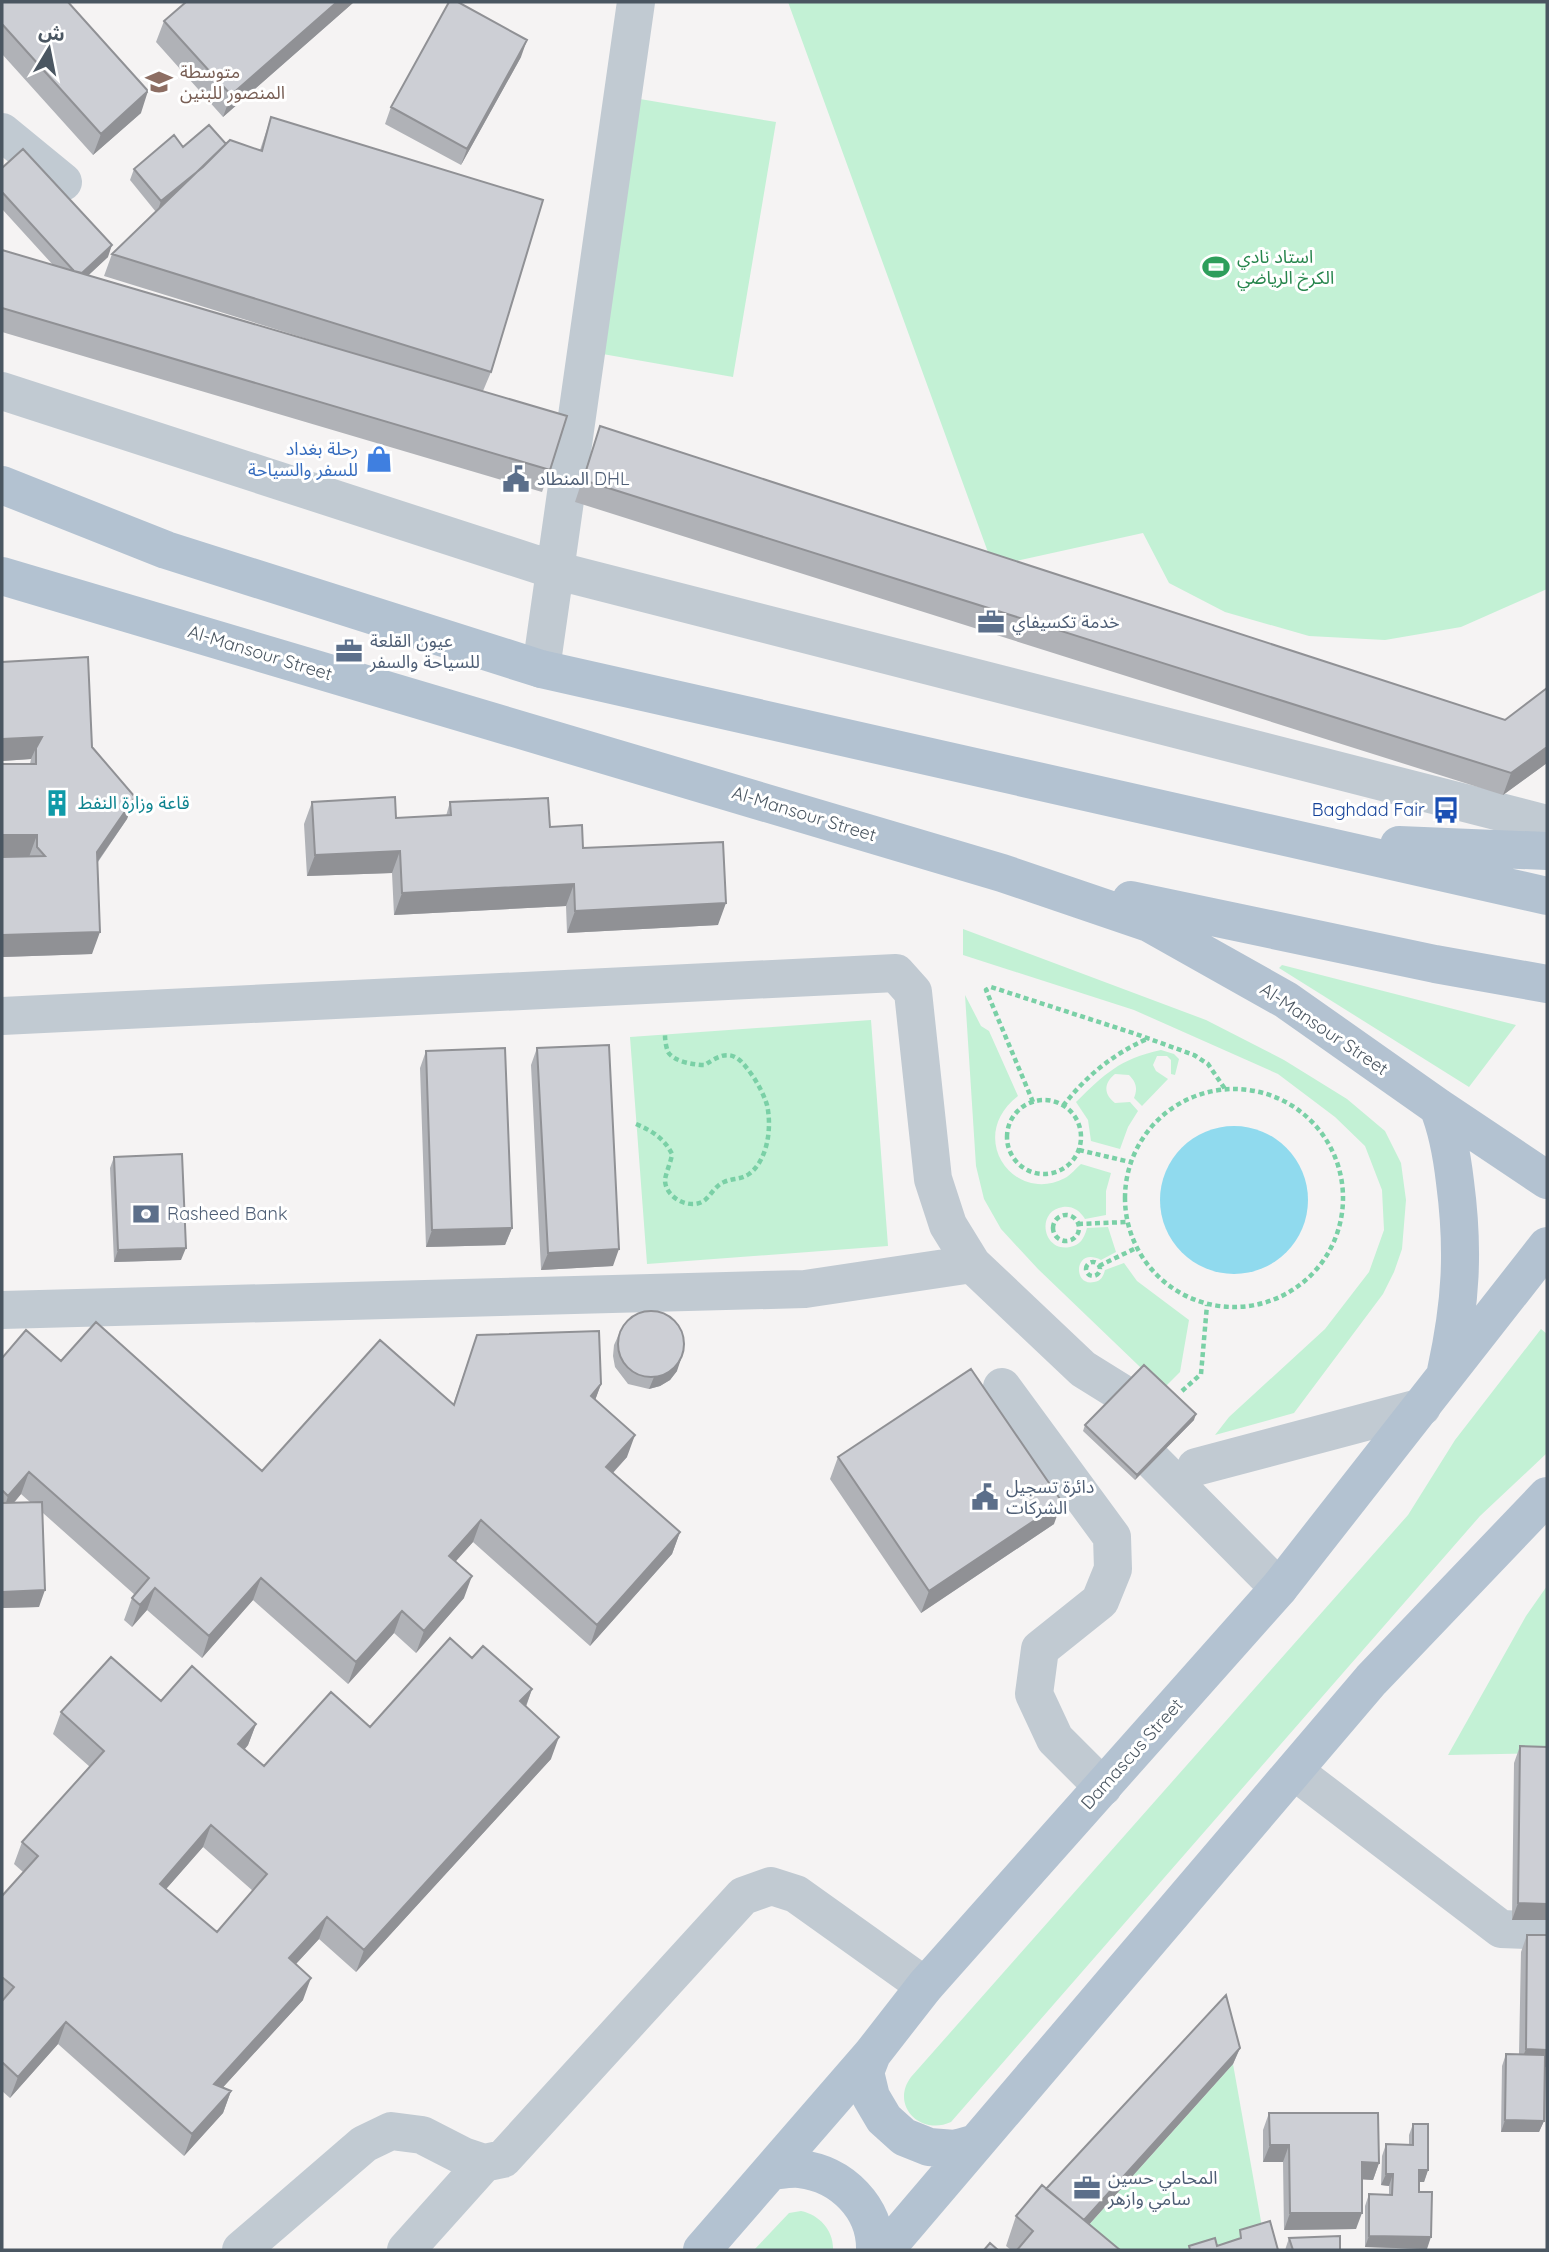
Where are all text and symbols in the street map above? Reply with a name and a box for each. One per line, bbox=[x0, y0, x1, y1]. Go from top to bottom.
north arrow bbox=[14, 14, 84, 84]
text: ش bbox=[37, 18, 67, 46]
place label: متوسطة المنصور للبنين bbox=[180, 60, 285, 104]
school or university icon: متوسطة المنصور للبنين bbox=[144, 67, 174, 97]
place label: استاد نادي الكرخ الرياضي bbox=[1237, 245, 1334, 291]
sports icon: استاد نادي الكرخ الرياضي bbox=[1201, 252, 1231, 282]
place label: رحلة بغداد للسفر والسياحة bbox=[248, 437, 358, 481]
shop icon: رحلة بغداد للسفر والسياحة bbox=[364, 444, 394, 474]
public building icon: المنطاد DHL bbox=[501, 464, 531, 494]
place label: المنطاد DHL bbox=[537, 467, 630, 490]
office icon: خدمة تكسيفاي bbox=[976, 607, 1006, 637]
place label: خدمة تكسيفاي bbox=[1012, 610, 1120, 635]
street label: Al-Mansour Street bbox=[185, 620, 335, 685]
place label: عيون القلعة للسياحة والسفر bbox=[369, 629, 480, 673]
office icon: عيون القلعة للسياحة والسفر bbox=[334, 636, 364, 666]
street label: Al-Mansour Street bbox=[729, 781, 879, 846]
building icon: قاعة وزارة النفط bbox=[42, 788, 72, 818]
place label: قاعة وزارة النفط bbox=[78, 791, 190, 814]
bus stop icon: Baghdad Fair bbox=[1431, 795, 1461, 825]
place label: Baghdad Fair bbox=[1312, 798, 1425, 821]
street label: Al-Mansour Street bbox=[1256, 977, 1393, 1080]
bank icon: Rasheed Bank bbox=[131, 1199, 161, 1229]
place label: Rasheed Bank bbox=[167, 1202, 288, 1225]
place label: دائرة تسجيل الشركات bbox=[1006, 1475, 1094, 1519]
public building icon: دائرة تسجيل الشركات bbox=[970, 1482, 1000, 1512]
street label: Damascus Street bbox=[1076, 1693, 1188, 1814]
place label: المحامي حسين سامي وازهر bbox=[1107, 2166, 1217, 2212]
office icon: المحامي حسين سامي وازهر bbox=[1072, 2173, 1102, 2203]

